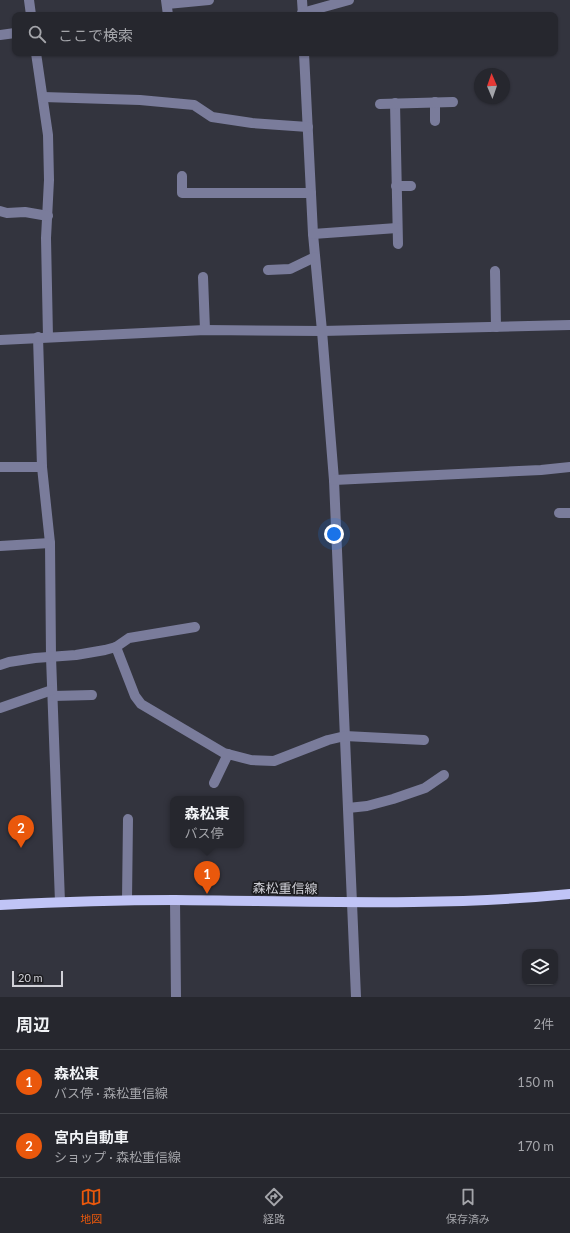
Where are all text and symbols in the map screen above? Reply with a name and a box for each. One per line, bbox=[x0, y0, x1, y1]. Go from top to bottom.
search box bbox=[12, 12, 558, 56]
icon: search bbox=[26, 23, 48, 45]
text: ここで検索 bbox=[58, 26, 133, 44]
north arrow bbox=[474, 68, 510, 104]
your location bbox=[324, 524, 344, 544]
popup bbox=[170, 796, 244, 848]
text: 森松東 bbox=[184, 804, 230, 822]
pin: 2 bbox=[8, 815, 34, 848]
text: バス停 bbox=[184, 825, 224, 841]
pin: 1 bbox=[194, 861, 220, 894]
street label: 森松重信線 bbox=[252, 879, 318, 897]
map controls bbox=[522, 949, 558, 985]
button: layers bbox=[522, 949, 558, 985]
scale bar bbox=[12, 969, 63, 988]
text: 20 m bbox=[18, 971, 43, 984]
text: 周辺 bbox=[16, 1014, 50, 1035]
text: 2件 bbox=[533, 1016, 554, 1032]
text: 森松東 bbox=[54, 1064, 99, 1082]
text: 1 bbox=[25, 1074, 33, 1090]
text: 150 m bbox=[517, 1074, 554, 1090]
text: バス停 · 森松重信線 bbox=[54, 1085, 168, 1101]
text: 宮内自動車 bbox=[54, 1128, 129, 1146]
text: 2 bbox=[25, 1138, 33, 1154]
text: 170 m bbox=[517, 1138, 554, 1154]
text: ショップ · 森松重信線 bbox=[54, 1149, 181, 1165]
tab: 地図 bbox=[80, 1186, 102, 1226]
tab: 経路 bbox=[263, 1186, 285, 1226]
tab: 保存済み bbox=[446, 1186, 490, 1226]

